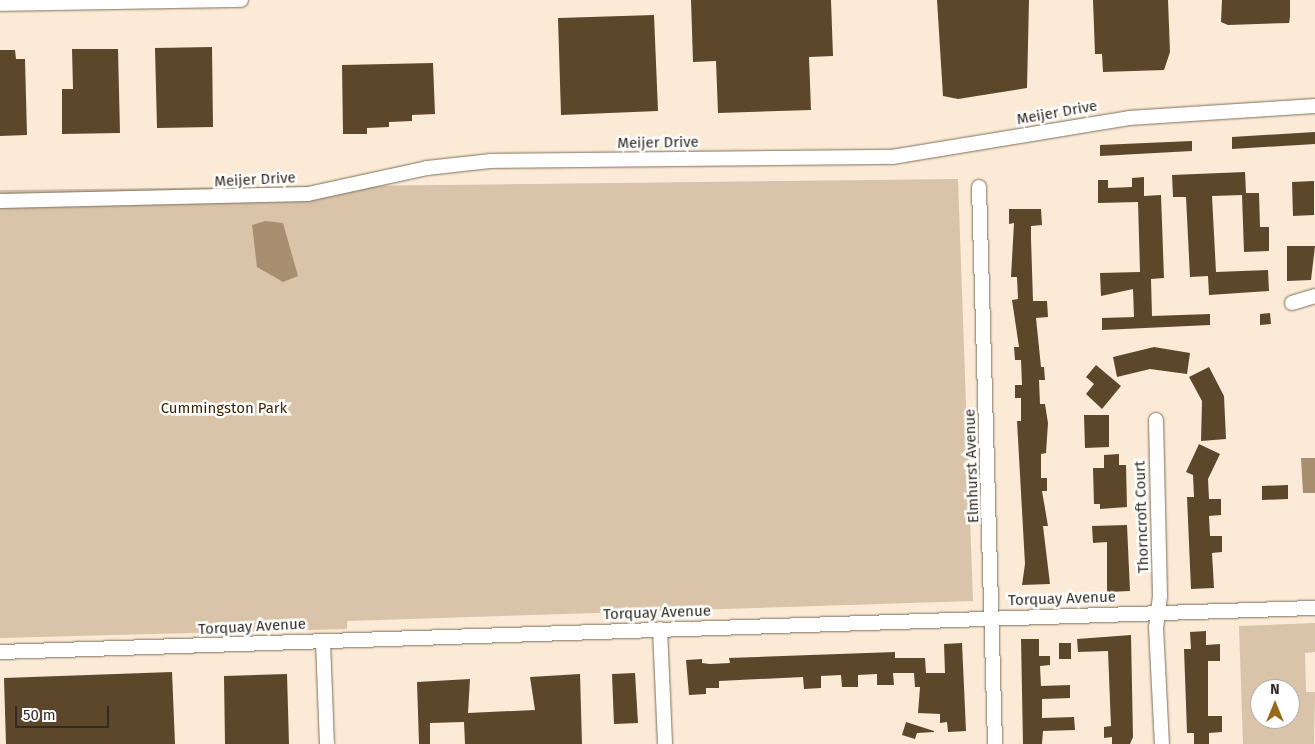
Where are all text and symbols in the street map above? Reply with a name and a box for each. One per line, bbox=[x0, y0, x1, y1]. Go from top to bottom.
street label: Meijer Drive bbox=[1015, 97, 1099, 129]
street label: Meijer Drive bbox=[617, 133, 699, 153]
street label: Meijer Drive bbox=[214, 169, 296, 191]
park label: Cummingston Park bbox=[161, 400, 287, 418]
street label: Elmhurst Avenue bbox=[961, 409, 983, 523]
street label: Thorncroft Court bbox=[1131, 461, 1153, 573]
street label: Torquay Avenue bbox=[1008, 588, 1116, 610]
street label: Torquay Avenue bbox=[603, 602, 711, 624]
street label: Torquay Avenue bbox=[198, 615, 306, 639]
north arrow bbox=[1250, 679, 1300, 729]
text: N bbox=[1270, 681, 1280, 698]
scale bar bbox=[18, 696, 111, 728]
text: 50 m bbox=[23, 706, 56, 724]

